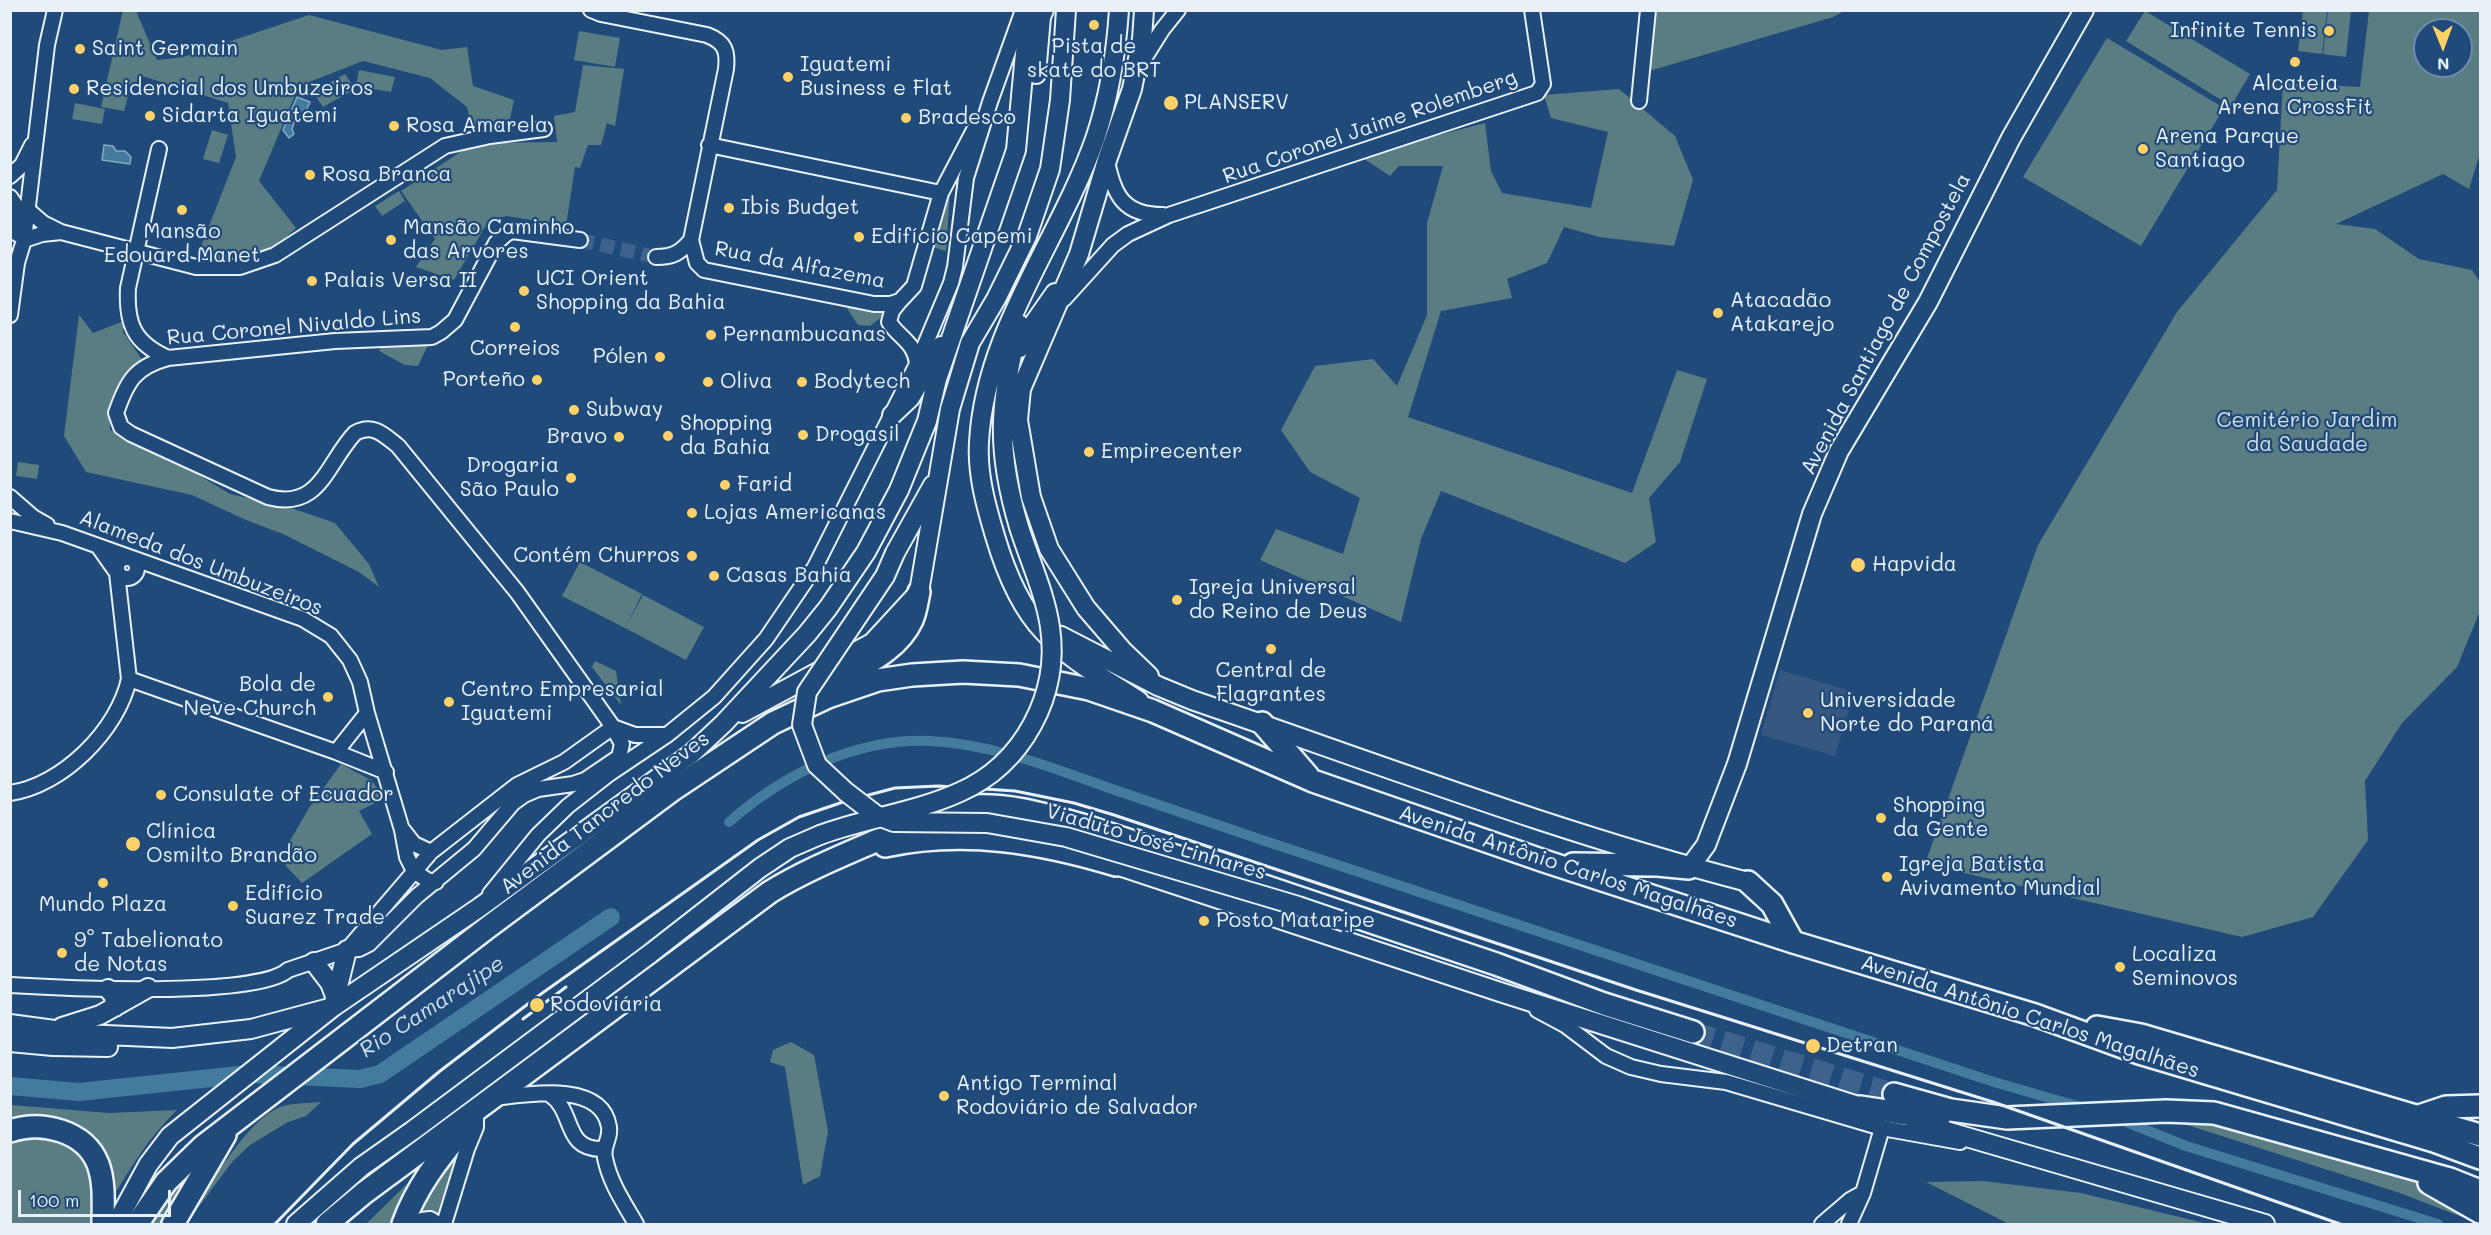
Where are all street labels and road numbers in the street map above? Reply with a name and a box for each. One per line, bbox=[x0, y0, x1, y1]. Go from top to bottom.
street label: Rua Coronel Jaime Rolemberg bbox=[1220, 65, 1520, 189]
street label: Avenida Santiago de Compostela bbox=[1796, 169, 1976, 479]
street label: Rua da Alfazema bbox=[712, 236, 888, 294]
street label: Rua Coronel Nivaldo Lins bbox=[166, 303, 422, 351]
street label: Alameda dos Umbuzeiros bbox=[76, 505, 326, 621]
street label: Avenida Tancredo Neves bbox=[495, 726, 715, 900]
street label: Viaduto José Linhares bbox=[1043, 798, 1269, 886]
street label: Avenida Antônio Carlos Magalhães bbox=[1396, 800, 1740, 934]
street label: Avenida Antônio Carlos Magalhães bbox=[1858, 950, 2202, 1084]

